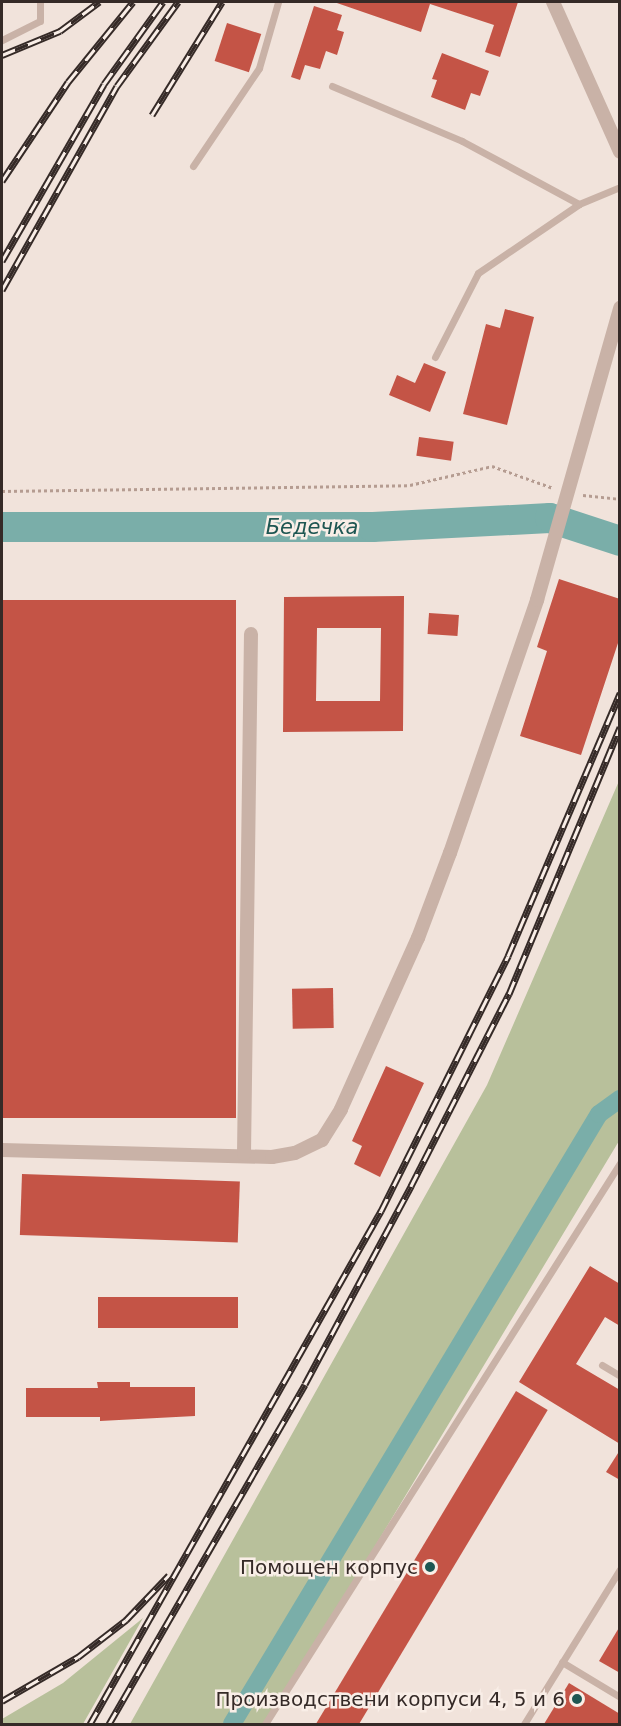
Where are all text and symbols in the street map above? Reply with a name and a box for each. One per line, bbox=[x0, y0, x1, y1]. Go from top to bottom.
water label: Бедечка bbox=[266, 514, 358, 540]
place label: Помощен корпус bbox=[240, 1555, 418, 1579]
marker: Помощен корпус bbox=[423, 1560, 437, 1574]
place label: Производствени корпуси 4, 5 и 6 bbox=[215, 1687, 565, 1711]
marker: Производствени корпуси 4, 5 и 6 bbox=[570, 1692, 584, 1706]

